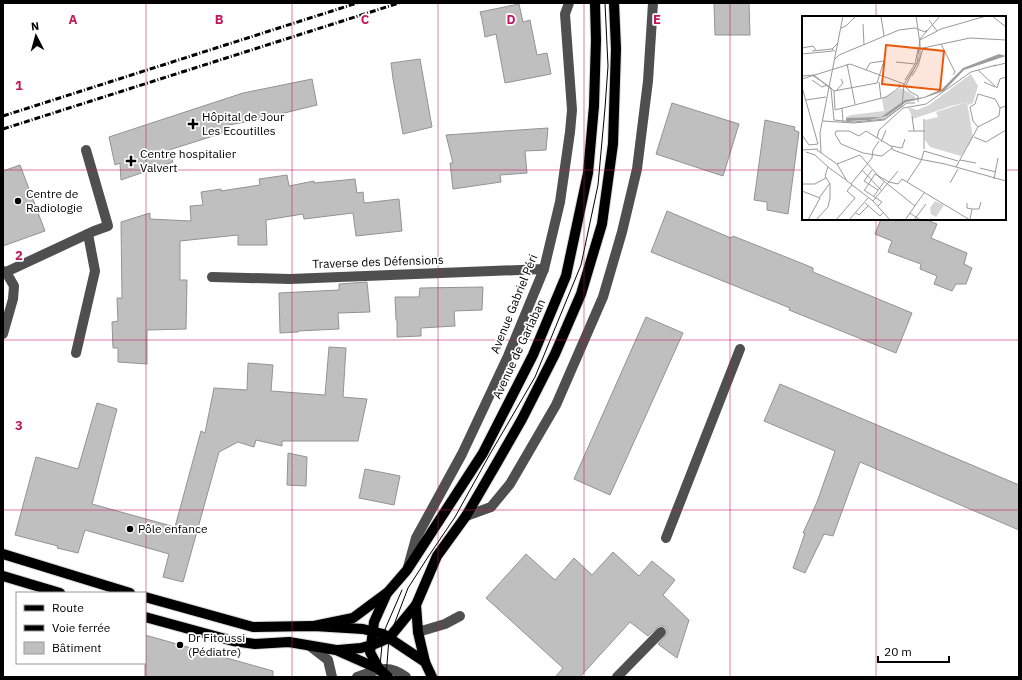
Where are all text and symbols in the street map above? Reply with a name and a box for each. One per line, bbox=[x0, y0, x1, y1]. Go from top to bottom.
text: A bbox=[69, 11, 78, 28]
text: B bbox=[215, 11, 224, 28]
text: C bbox=[361, 11, 370, 28]
text: D bbox=[506, 11, 516, 28]
text: E bbox=[653, 11, 661, 28]
north arrow bbox=[16, 16, 56, 56]
inset map bbox=[802, 16, 1006, 220]
text: N bbox=[30, 19, 40, 33]
text: 1 bbox=[15, 77, 23, 94]
place label: Hôpital de Jour Les Ecoutilles bbox=[202, 109, 285, 138]
marker: Hôpital de Jour Les Ecoutilles bbox=[187, 118, 199, 130]
place label: Centre hospitalier Valvert bbox=[140, 146, 237, 175]
marker: Centre hospitalier Valvert bbox=[125, 155, 137, 167]
place label: Centre de Radiologie bbox=[26, 186, 83, 215]
marker: Centre de Radiologie bbox=[13, 196, 23, 206]
text: 2 bbox=[15, 247, 23, 264]
street label: Traverse des Défensions bbox=[312, 252, 444, 271]
street label: Avenue Gabriel Péri bbox=[487, 252, 540, 356]
street label: Avenue de Garlaban bbox=[489, 297, 548, 401]
text: 3 bbox=[15, 417, 23, 434]
place label: Pôle enfance bbox=[138, 521, 208, 536]
marker: Pôle enfance bbox=[125, 524, 135, 534]
legend bbox=[16, 592, 146, 664]
text: Route bbox=[52, 600, 84, 615]
text: Voie ferrée bbox=[52, 620, 111, 635]
place label: Dr Fitoussi (Pédiatre) bbox=[188, 630, 245, 659]
scale bar bbox=[878, 638, 949, 664]
text: Bâtiment bbox=[52, 640, 102, 655]
marker: Dr Fitoussi (Pédiatre) bbox=[175, 640, 185, 650]
text: 20 m bbox=[884, 644, 912, 659]

